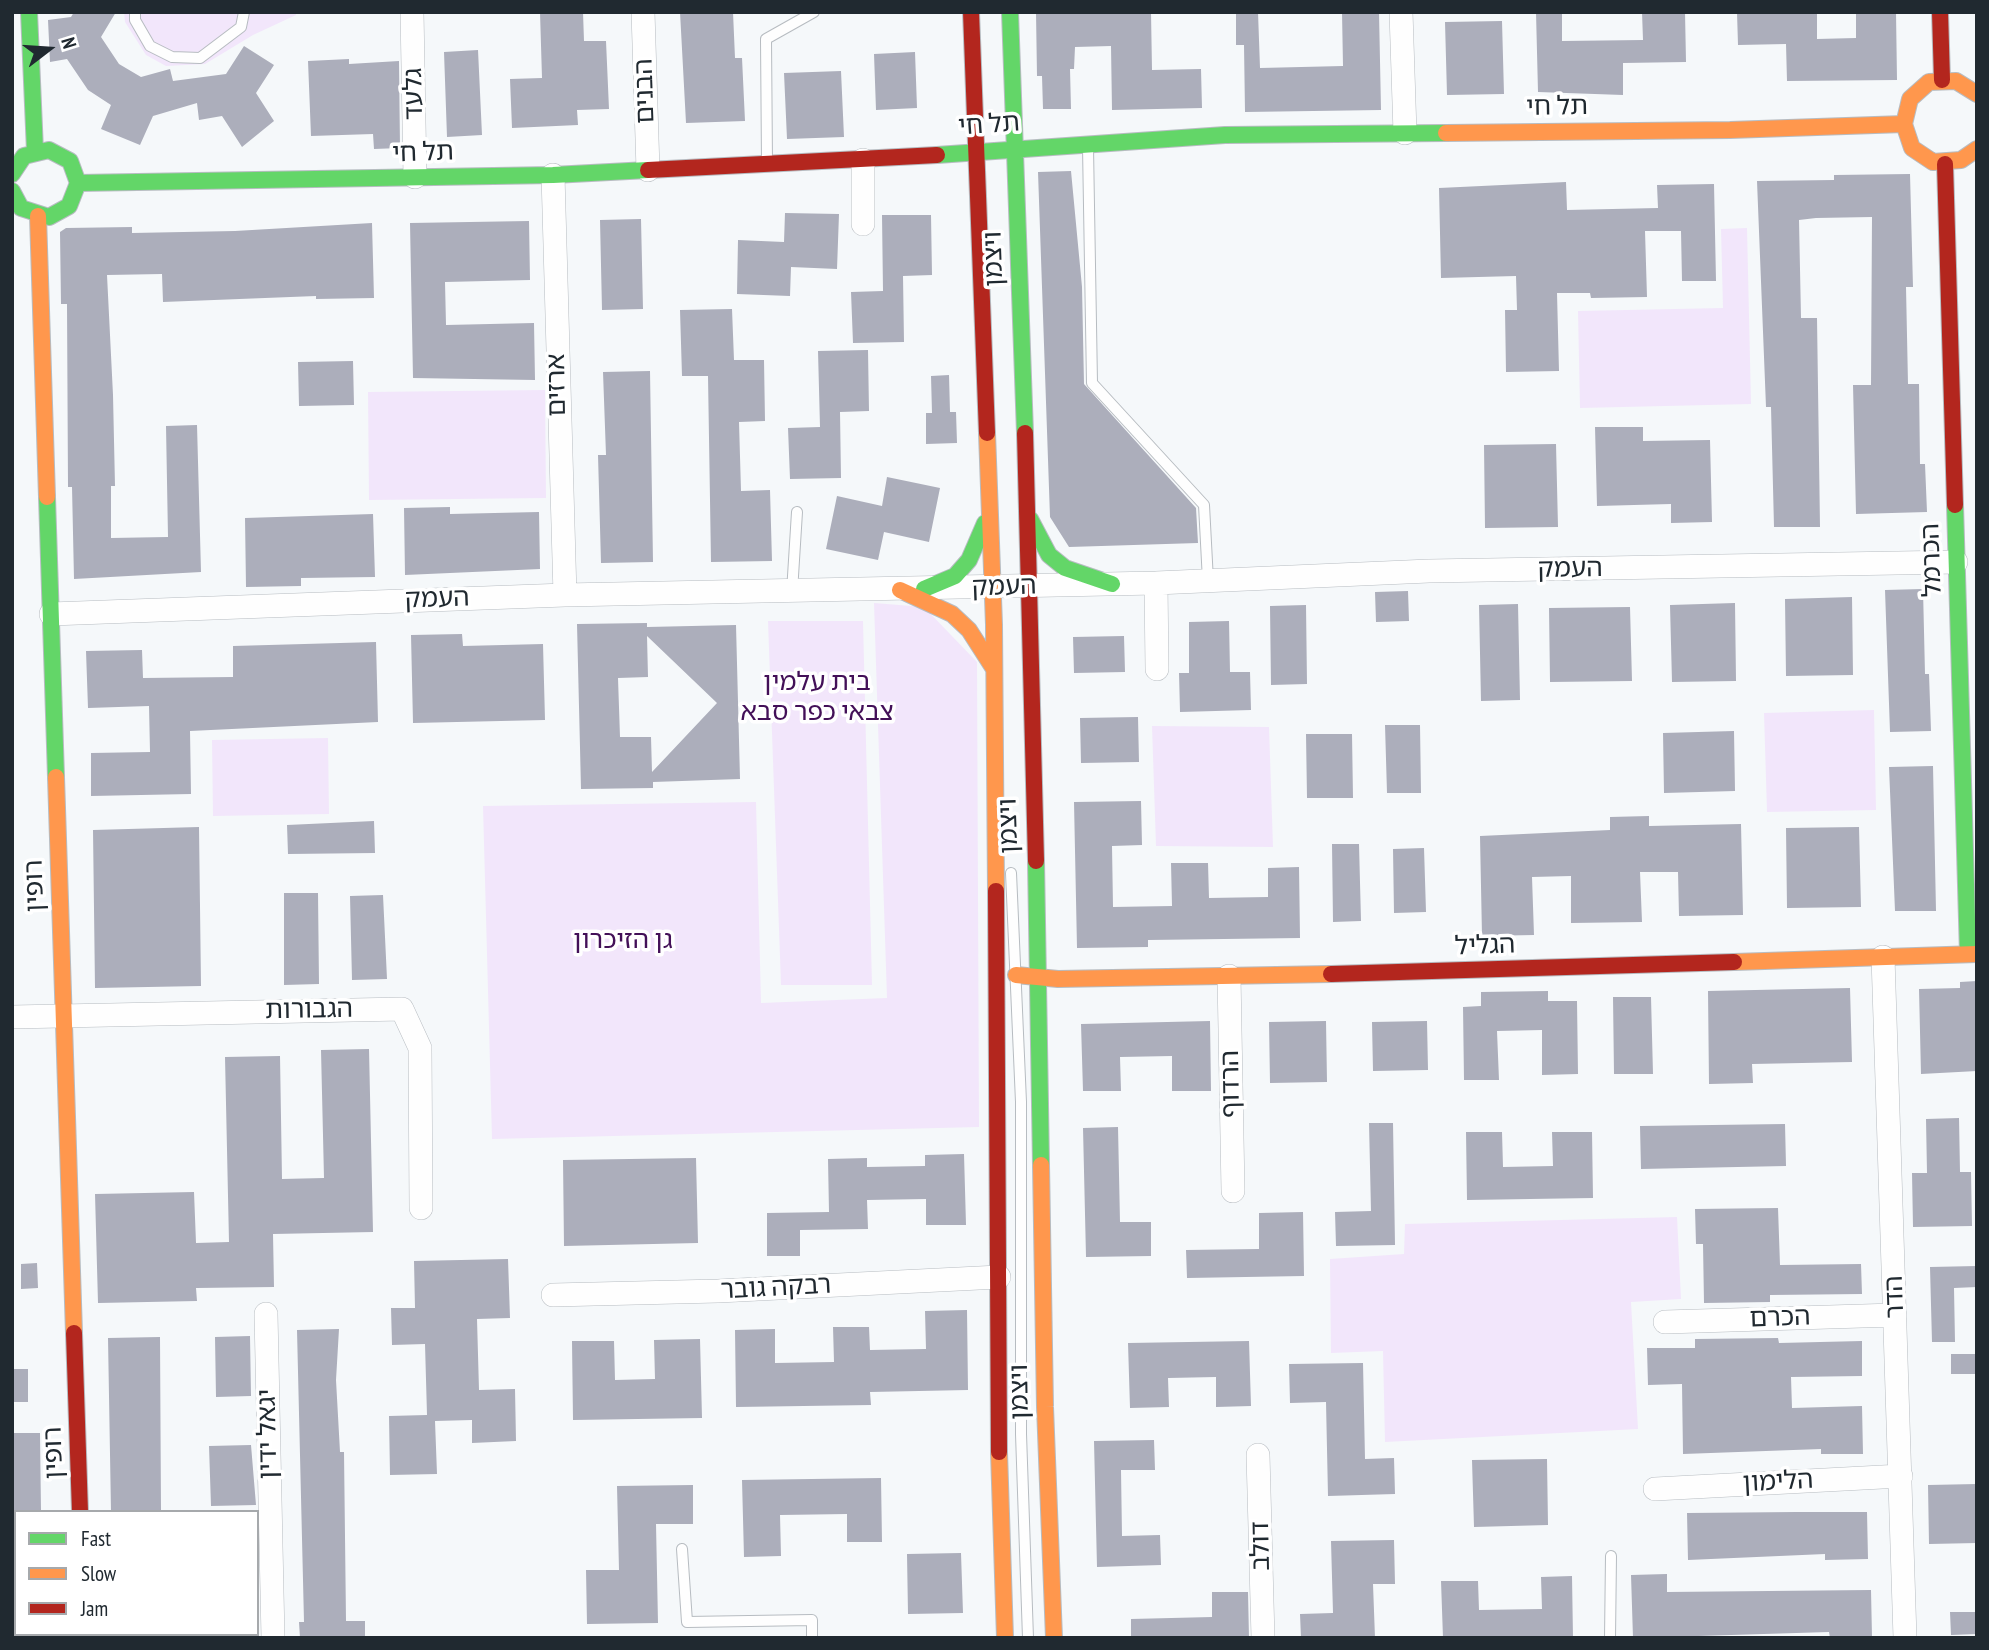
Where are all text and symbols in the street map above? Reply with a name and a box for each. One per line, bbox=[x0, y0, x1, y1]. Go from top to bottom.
north arrow bbox=[14, 14, 84, 84]
text: N bbox=[56, 34, 82, 51]
street label: הבנים bbox=[628, 58, 662, 124]
street label: גלעד bbox=[398, 68, 430, 120]
street label: תל חי bbox=[1526, 91, 1588, 123]
street label: תל חי bbox=[957, 107, 1021, 143]
street label: תל חי bbox=[392, 136, 454, 170]
street label: ויצמן bbox=[977, 231, 1011, 287]
street label: ארזים bbox=[541, 353, 573, 417]
street label: הכרמל bbox=[1915, 523, 1949, 597]
street label: העמק bbox=[1537, 553, 1603, 585]
street label: העמק bbox=[971, 570, 1037, 604]
street label: העמק bbox=[404, 582, 470, 616]
park label: בית עלמין צבאי כפר סבא bbox=[740, 667, 894, 728]
street label: ויצמן bbox=[992, 798, 1026, 854]
street label: רופין bbox=[18, 859, 52, 913]
park label: גן הזיכרון bbox=[573, 925, 673, 957]
street label: הגליל bbox=[1454, 929, 1516, 963]
street label: הגבורות bbox=[265, 994, 353, 1026]
street label: הרדוף bbox=[1215, 1050, 1247, 1118]
street label: רבקה גובר bbox=[720, 1270, 832, 1306]
street label: הדר bbox=[1879, 1275, 1911, 1319]
street label: הכרם bbox=[1749, 1301, 1811, 1335]
street label: ויצמן bbox=[1004, 1364, 1036, 1420]
street label: יגאל ידין bbox=[252, 1388, 284, 1480]
street label: רופין bbox=[37, 1426, 71, 1480]
street label: הלימון bbox=[1742, 1465, 1814, 1499]
legend bbox=[14, 1510, 259, 1636]
street label: דולב bbox=[1245, 1521, 1277, 1571]
text: Fast bbox=[81, 1525, 111, 1552]
text: Slow bbox=[81, 1560, 116, 1587]
text: Jam bbox=[81, 1595, 108, 1622]

